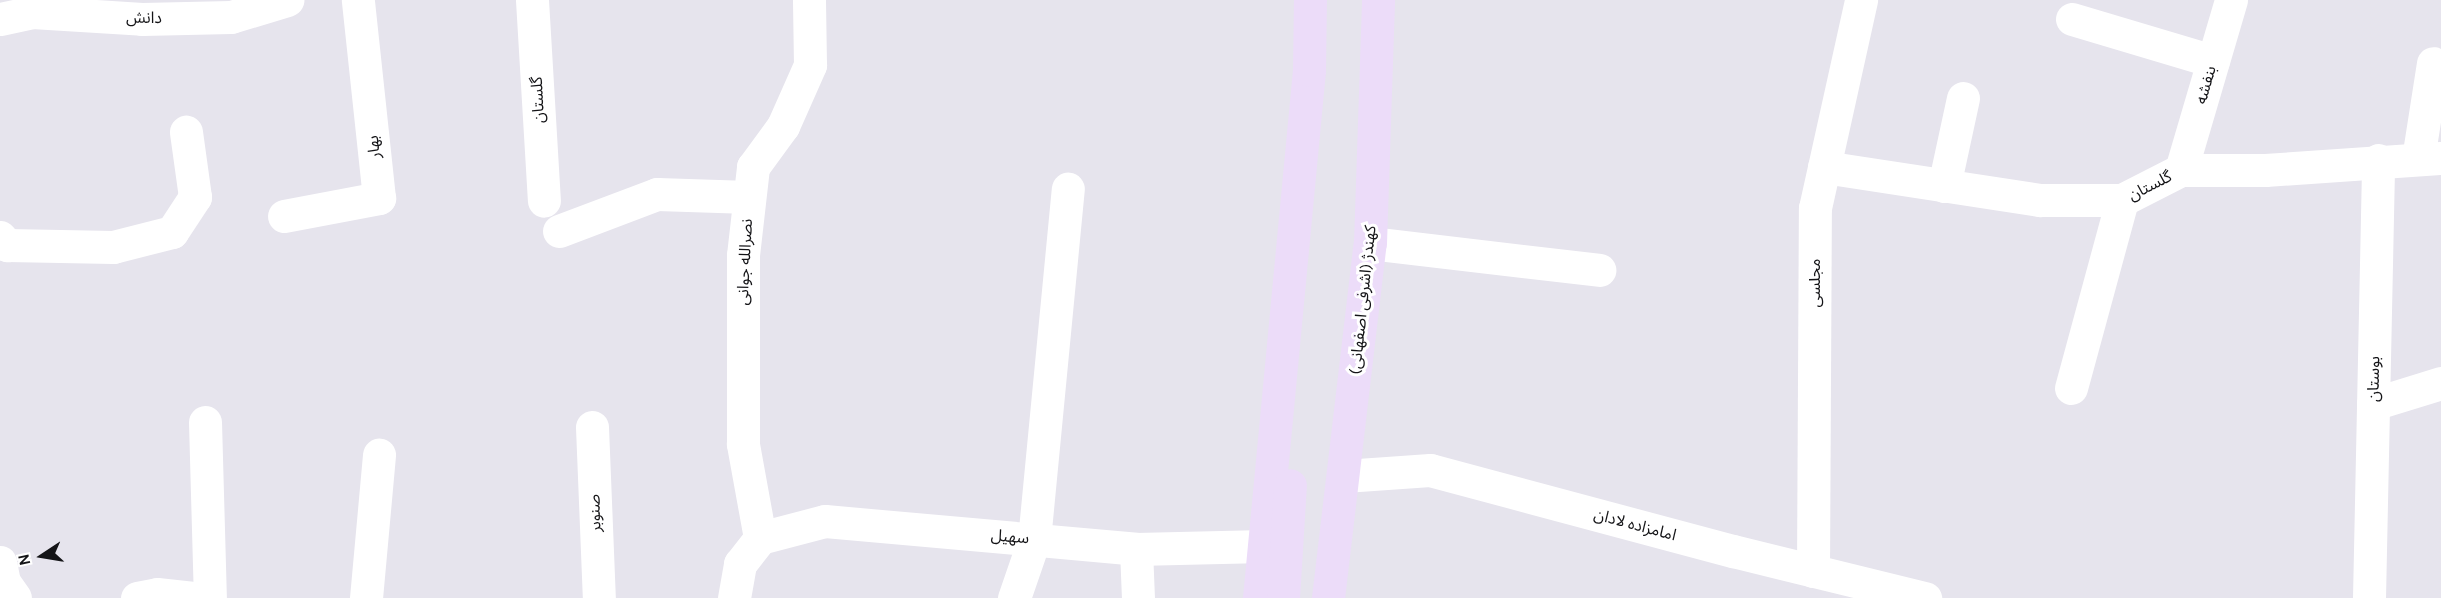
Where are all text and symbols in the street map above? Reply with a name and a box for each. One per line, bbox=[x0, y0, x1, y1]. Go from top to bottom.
street label: دانش bbox=[126, 8, 162, 28]
street label: بنفشه bbox=[2191, 64, 2221, 106]
street label: گلستان bbox=[527, 76, 549, 124]
street label: بهار bbox=[363, 135, 385, 159]
street label: گلستان bbox=[2125, 167, 2175, 205]
street label: نصرالله جوانی bbox=[733, 218, 757, 306]
street label: کهندژ (اشرفی اصفهانی) bbox=[1346, 225, 1380, 375]
street label: مجلسی bbox=[1805, 259, 1825, 307]
street label: بوستان bbox=[2364, 356, 2384, 402]
street label: صنوبر bbox=[585, 494, 605, 532]
street label: امامزاده لادان bbox=[1592, 505, 1678, 545]
north arrow bbox=[12, 526, 72, 586]
street label: سهیل bbox=[990, 526, 1030, 548]
text: N bbox=[13, 552, 34, 567]

